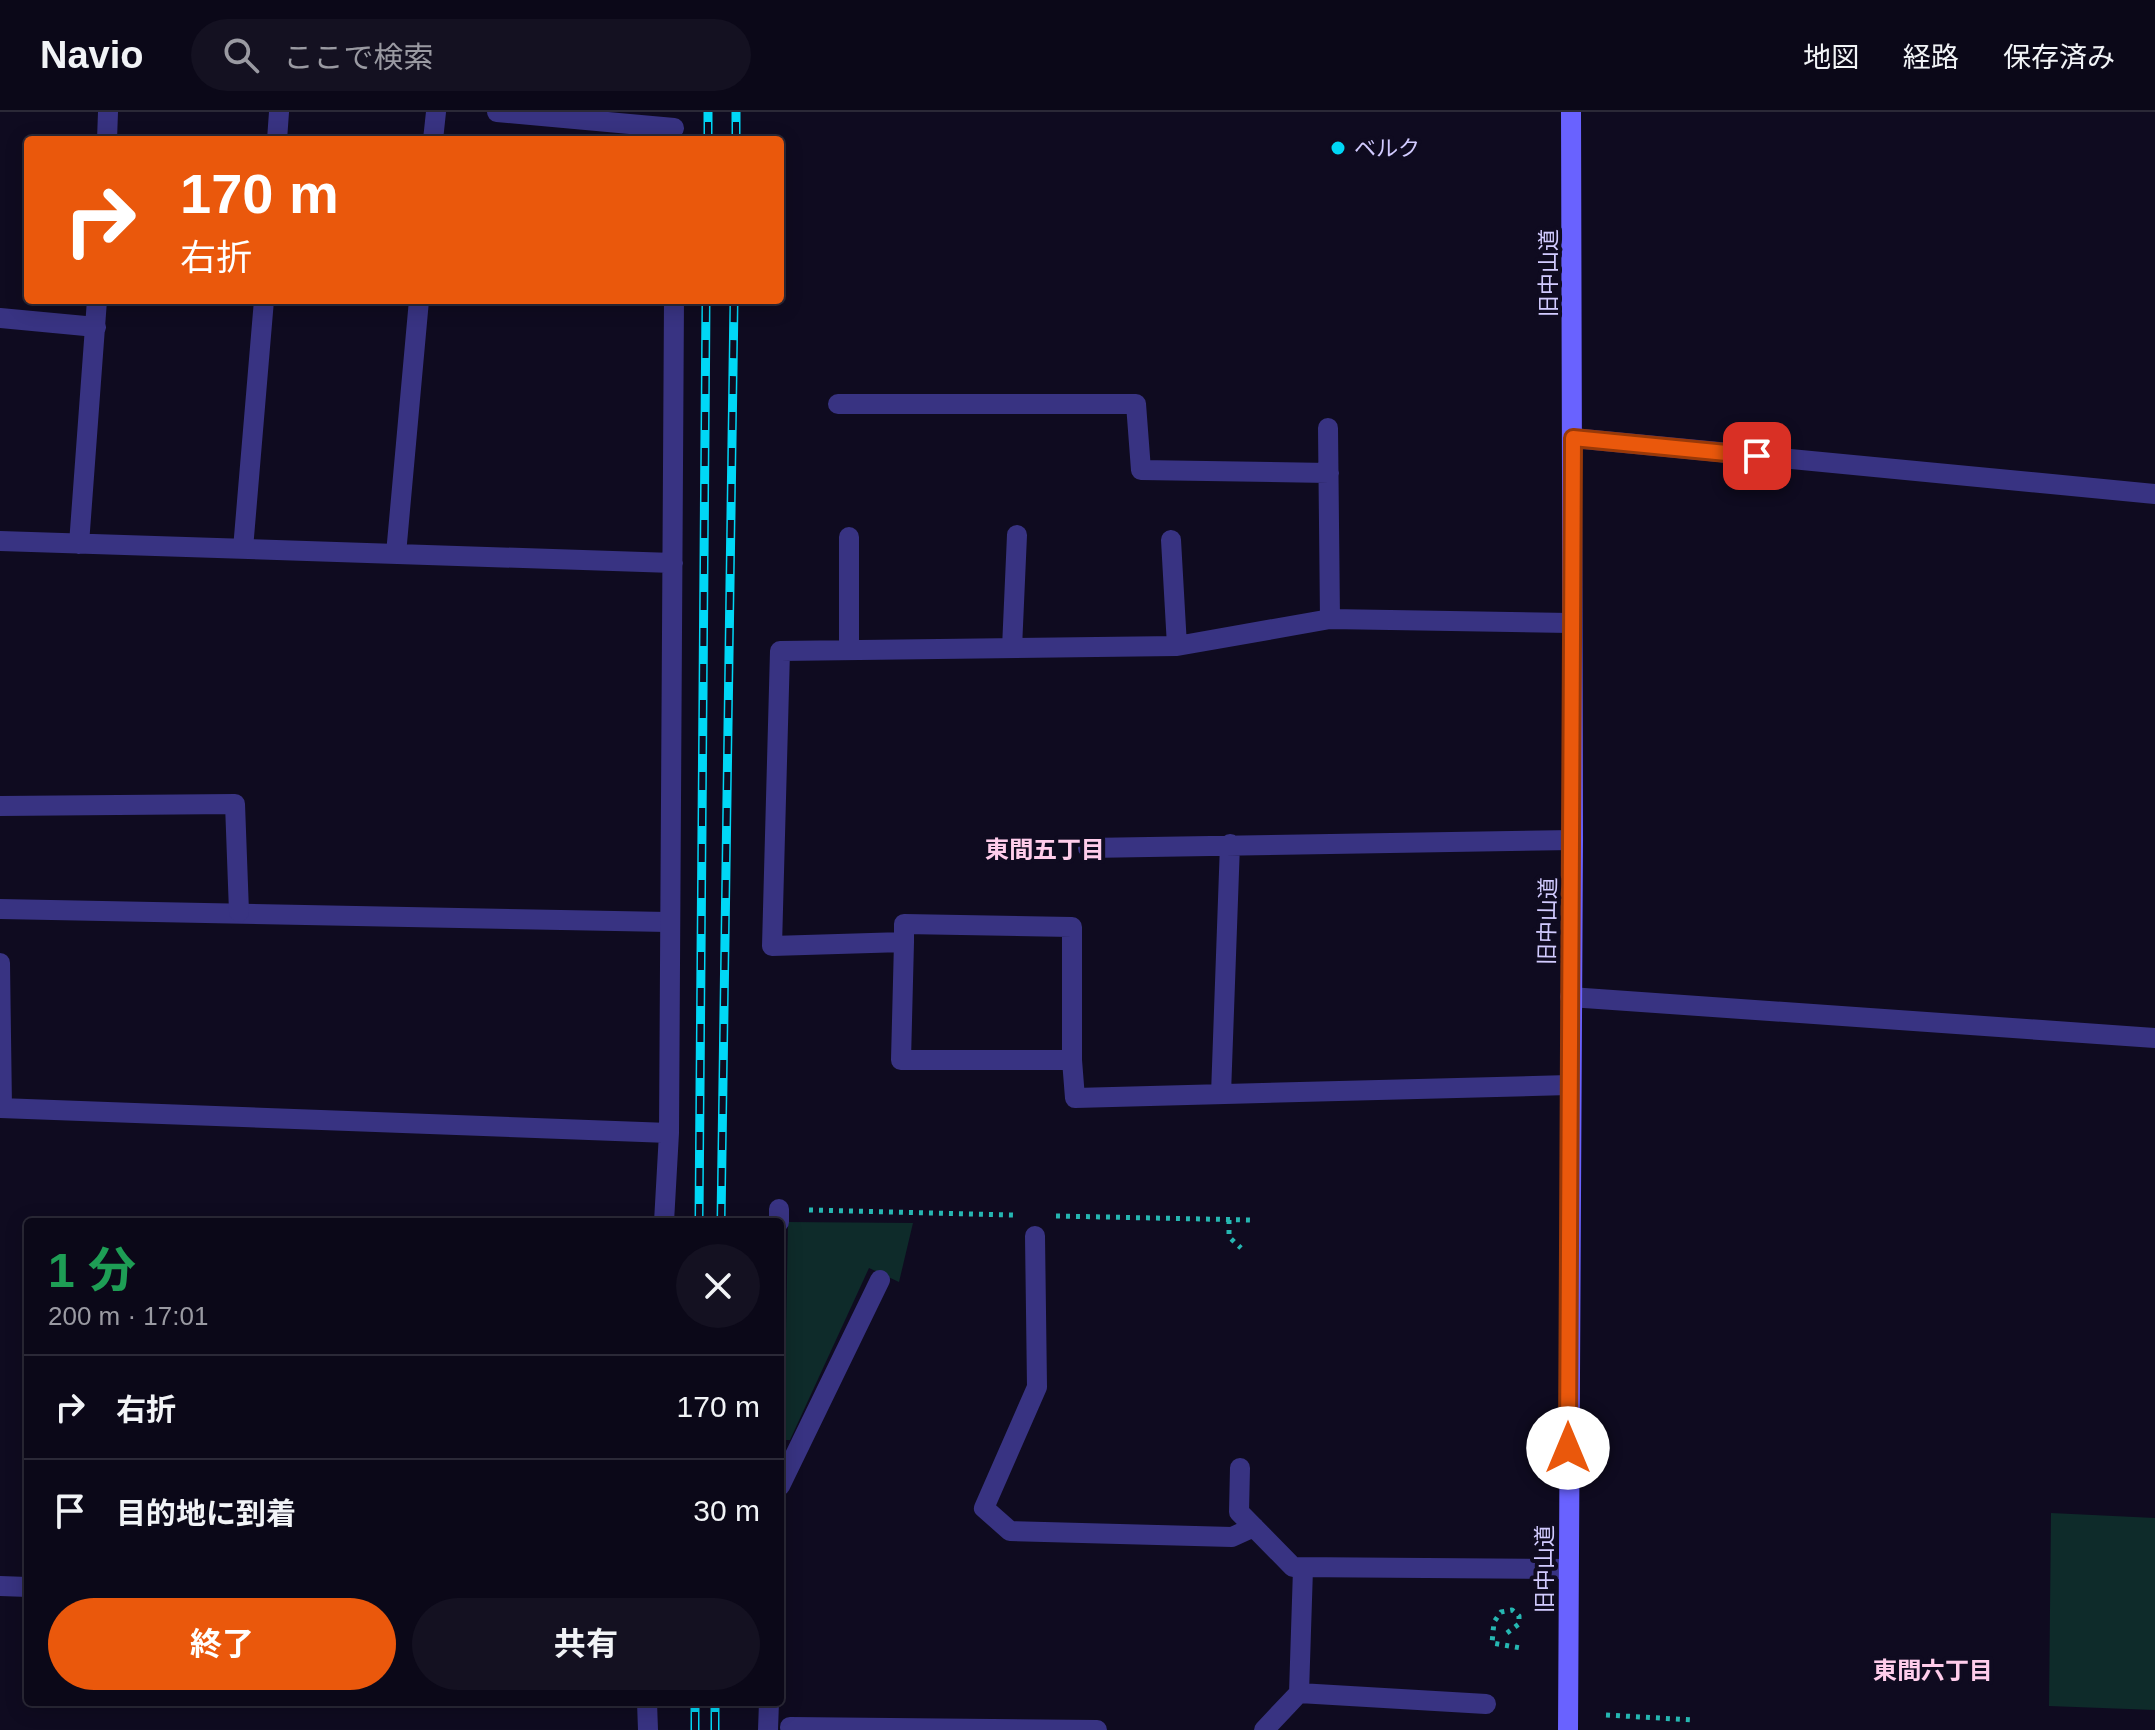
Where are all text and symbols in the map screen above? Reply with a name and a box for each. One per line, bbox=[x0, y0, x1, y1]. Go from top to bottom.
search box bbox=[191, 19, 751, 91]
icon: search bbox=[219, 33, 263, 77]
text: Navio bbox=[40, 34, 143, 76]
text: ここで検索 bbox=[283, 41, 433, 74]
text: 地図 bbox=[1803, 42, 1859, 73]
text: 経路 bbox=[1903, 42, 1959, 73]
text: 保存済み bbox=[2003, 42, 2115, 73]
place label: ベルク bbox=[1354, 136, 1420, 161]
marker: ベルク bbox=[1329, 139, 1347, 157]
text: 170 m bbox=[180, 162, 339, 225]
icon: right bbox=[48, 168, 152, 272]
street label: 旧中山道 bbox=[1536, 229, 1561, 317]
text: 右折 bbox=[180, 237, 252, 278]
pin bbox=[1723, 422, 1791, 490]
icon: arrive bbox=[1735, 434, 1779, 478]
district label: 東間五丁目 bbox=[985, 836, 1105, 863]
street label: 旧中山道 bbox=[1534, 877, 1561, 965]
text: 1 分 bbox=[48, 1244, 136, 1297]
button: close bbox=[676, 1244, 760, 1328]
text: 200 m · 17:01 bbox=[48, 1301, 208, 1331]
icon: right bbox=[48, 1385, 92, 1429]
text: 170 m bbox=[677, 1390, 760, 1423]
text: 右折 bbox=[116, 1393, 176, 1426]
position arrow bbox=[1526, 1406, 1610, 1490]
icon: arrive bbox=[48, 1489, 92, 1533]
text: 30 m bbox=[693, 1494, 760, 1527]
text: 目的地に到着 bbox=[116, 1497, 296, 1530]
street label: 旧中山道 bbox=[1532, 1525, 1557, 1613]
button: 終了 bbox=[48, 1598, 396, 1690]
button: 共有 bbox=[412, 1598, 760, 1690]
district label: 東間六丁目 bbox=[1873, 1657, 1993, 1684]

